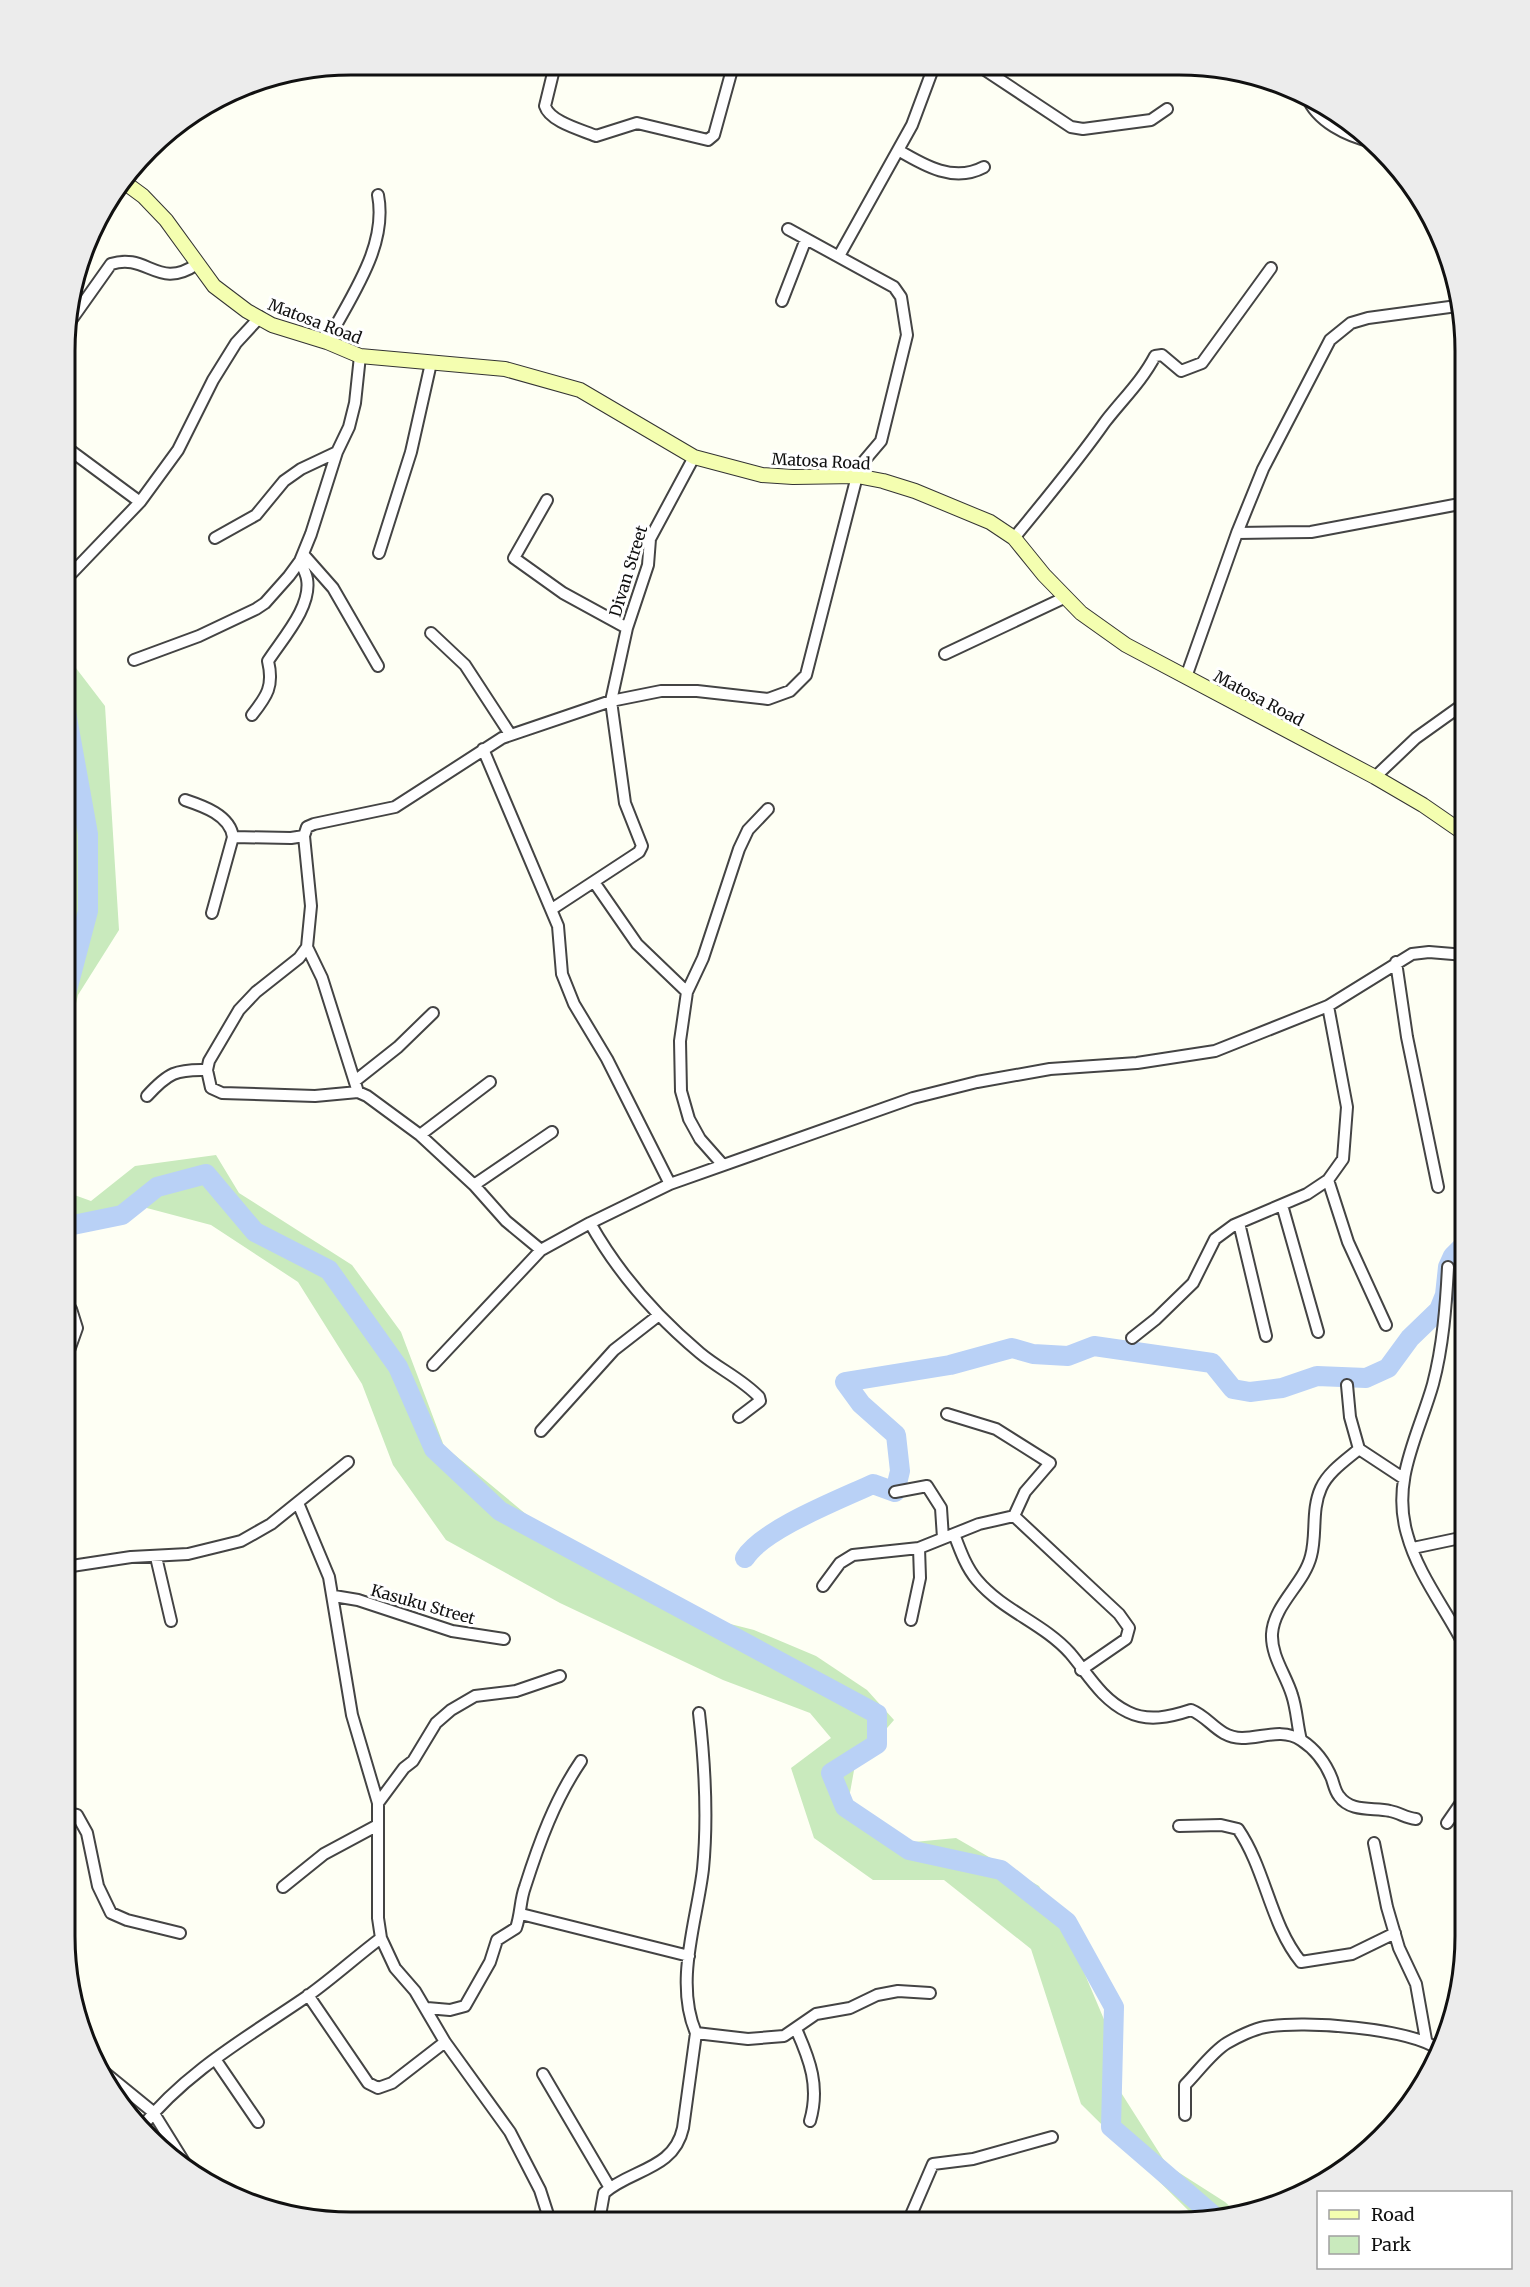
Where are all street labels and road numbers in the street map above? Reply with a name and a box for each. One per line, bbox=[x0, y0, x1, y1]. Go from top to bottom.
street label: Matosa Road bbox=[265, 294, 365, 348]
street label: Matosa Road bbox=[771, 448, 871, 474]
street label: Divan Street bbox=[605, 522, 652, 619]
street label: Matosa Road bbox=[1211, 666, 1308, 730]
street label: Kasuku Street bbox=[369, 1580, 478, 1629]

